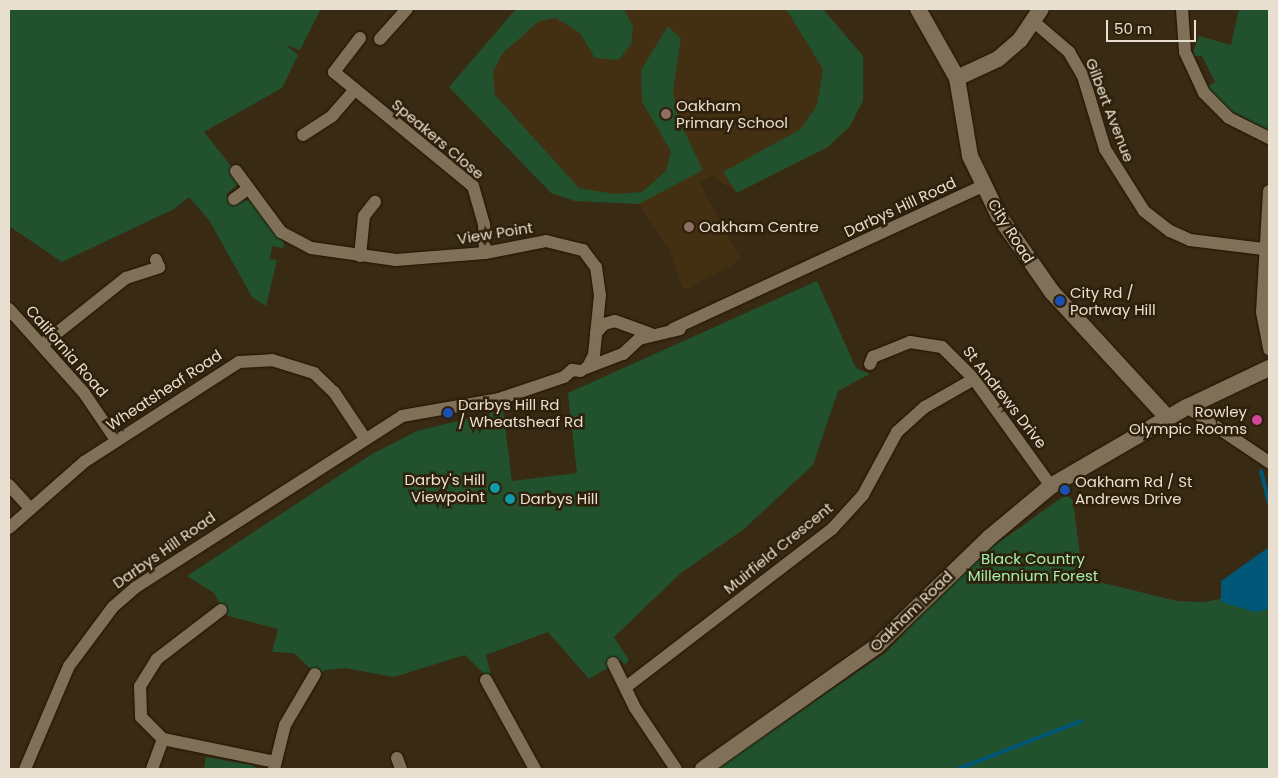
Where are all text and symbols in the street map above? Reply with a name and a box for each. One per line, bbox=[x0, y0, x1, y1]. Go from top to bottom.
scale bar bbox=[1108, 10, 1198, 42]
text: 50 m bbox=[1114, 18, 1152, 39]
street label: Gilbert Avenue bbox=[1082, 55, 1138, 165]
street label: Speakers Close bbox=[388, 95, 488, 183]
place label: Oakham Primary School bbox=[676, 96, 788, 131]
marker: Oakham Primary School bbox=[660, 108, 672, 120]
street label: Darbys Hill Road bbox=[841, 173, 959, 241]
street label: City Road bbox=[984, 196, 1038, 266]
street label: View Point bbox=[456, 218, 534, 248]
place label: Oakham Centre bbox=[699, 218, 819, 236]
marker: Oakham Centre bbox=[683, 221, 695, 233]
place label: City Rd / Portway Hill bbox=[1070, 283, 1156, 318]
marker: City Rd / Portway Hill bbox=[1054, 295, 1066, 307]
street label: California Road bbox=[22, 301, 112, 401]
street label: St Andrews Drive bbox=[960, 342, 1050, 452]
street label: Wheatsheaf Road bbox=[103, 346, 225, 434]
place label: Darbys Hill Rd / Wheatsheaf Rd bbox=[458, 395, 583, 430]
place label: Rowley Olympic Rooms bbox=[1129, 402, 1247, 437]
marker: Darbys Hill Rd / Wheatsheaf Rd bbox=[442, 407, 454, 419]
marker: Rowley Olympic Rooms bbox=[1251, 414, 1263, 426]
place label: Darby's Hill Viewpoint bbox=[404, 470, 485, 505]
place label: Oakham Rd / St Andrews Drive bbox=[1075, 472, 1193, 507]
marker: Darby's Hill Viewpoint bbox=[489, 482, 501, 494]
marker: Oakham Rd / St Andrews Drive bbox=[1059, 484, 1071, 496]
place label: Darbys Hill bbox=[520, 490, 598, 508]
marker: Darbys Hill bbox=[504, 493, 516, 505]
street label: Muirfield Crescent bbox=[720, 498, 836, 598]
street label: Darbys Hill Road bbox=[109, 508, 219, 592]
park label: Black Country Millennium Forest bbox=[968, 549, 1098, 584]
street label: Oakham Road bbox=[866, 567, 956, 655]

